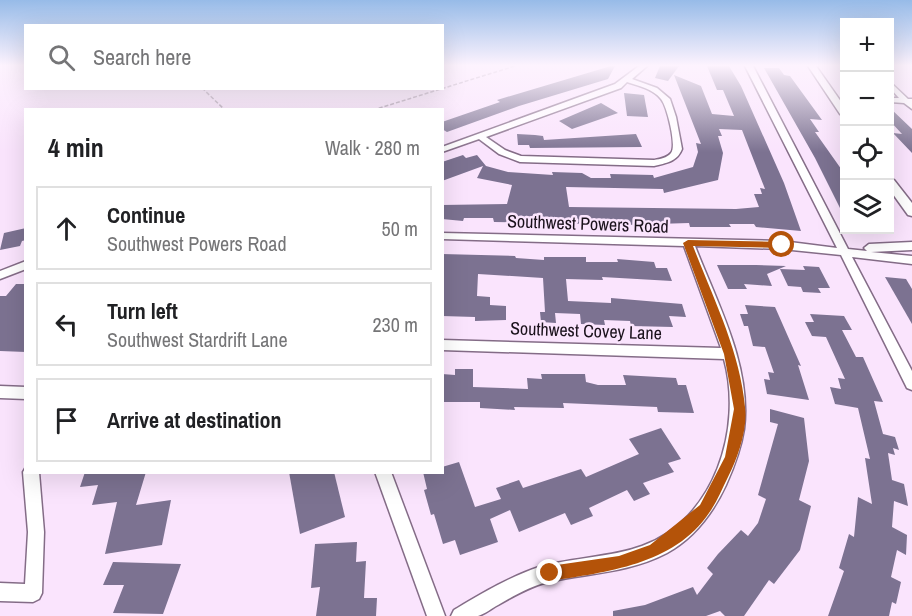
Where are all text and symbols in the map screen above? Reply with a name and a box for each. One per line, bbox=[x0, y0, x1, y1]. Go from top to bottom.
map controls bbox=[840, 18, 894, 234]
button: + bbox=[840, 18, 894, 72]
search box bbox=[24, 24, 444, 90]
icon: search bbox=[45, 41, 78, 74]
text: Search here bbox=[93, 42, 191, 72]
button: − bbox=[840, 72, 894, 126]
button: locate bbox=[840, 126, 894, 180]
text: 4 min bbox=[48, 130, 104, 165]
text: Walk · 280 m bbox=[325, 134, 420, 161]
button: layers bbox=[840, 180, 894, 234]
text: Continue bbox=[107, 200, 185, 230]
street label: Southwest Powers Road bbox=[507, 208, 669, 239]
icon: ahead bbox=[50, 212, 83, 245]
text: 50 m bbox=[382, 215, 418, 242]
text: Southwest Powers Road bbox=[107, 230, 287, 257]
route start bbox=[768, 231, 794, 257]
text: Turn left bbox=[107, 296, 178, 326]
icon: left bbox=[50, 308, 83, 341]
text: 230 m bbox=[372, 311, 418, 338]
street label: Southwest Covey Lane bbox=[510, 315, 662, 346]
text: Southwest Stardrift Lane bbox=[107, 326, 288, 353]
icon: arrive bbox=[50, 404, 83, 437]
text: Arrive at destination bbox=[107, 405, 281, 435]
route end bbox=[536, 559, 562, 585]

